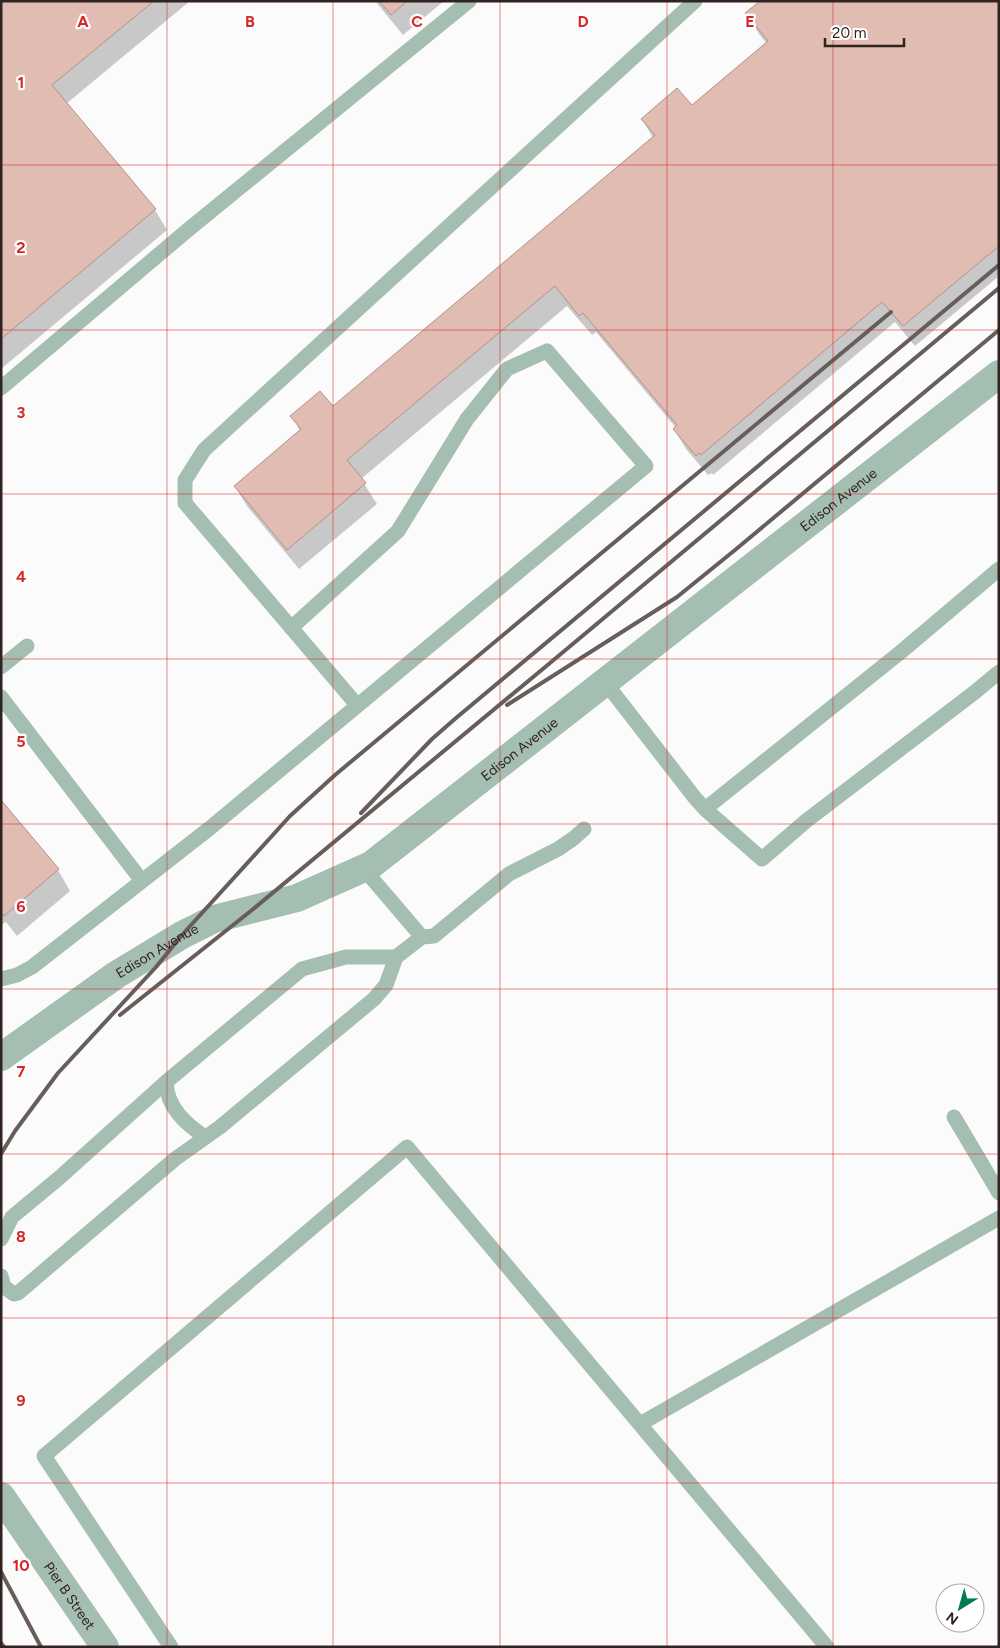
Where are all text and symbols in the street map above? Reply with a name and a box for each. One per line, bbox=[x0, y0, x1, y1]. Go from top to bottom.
text: A bbox=[77, 12, 89, 31]
text: B bbox=[245, 12, 255, 31]
text: C bbox=[411, 12, 423, 31]
text: D bbox=[577, 12, 589, 31]
text: E bbox=[745, 12, 755, 31]
scale bar bbox=[825, 15, 904, 47]
text: 20 m bbox=[832, 24, 866, 42]
text: 1 bbox=[18, 73, 24, 92]
text: 2 bbox=[16, 238, 26, 257]
text: 3 bbox=[17, 403, 26, 422]
street label: Edison Avenue bbox=[797, 464, 881, 535]
text: 4 bbox=[16, 567, 26, 586]
street label: Edison Avenue bbox=[478, 714, 562, 785]
text: 5 bbox=[16, 732, 26, 751]
text: 6 bbox=[16, 897, 26, 916]
street label: Edison Avenue bbox=[113, 920, 202, 982]
text: 7 bbox=[17, 1062, 26, 1081]
text: 8 bbox=[16, 1227, 26, 1246]
text: 9 bbox=[16, 1391, 26, 1410]
text: 10 bbox=[12, 1556, 30, 1575]
street label: Pier B Street bbox=[40, 1559, 98, 1633]
north arrow bbox=[935, 1583, 985, 1633]
text: N bbox=[943, 1608, 962, 1628]

